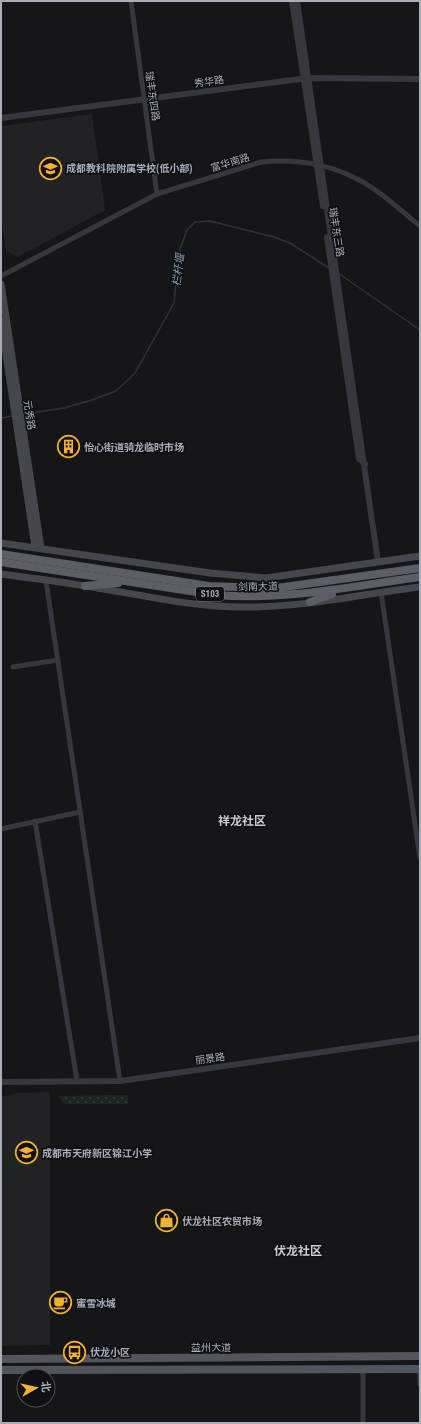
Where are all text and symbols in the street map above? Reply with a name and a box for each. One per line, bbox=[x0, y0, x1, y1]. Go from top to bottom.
street label: 瑞丰东四路 bbox=[144, 71, 161, 122]
street label: 秀华路 bbox=[193, 74, 225, 89]
street label: 富华南路 bbox=[209, 151, 251, 174]
school or university icon: 成都教科院附属学校(低小部) bbox=[37, 155, 63, 181]
place label: 成都教科院附属学校(低小部) bbox=[66, 162, 192, 175]
street label: 瑞丰东三路 bbox=[327, 207, 346, 258]
water label: 栏杆堰 bbox=[170, 251, 187, 287]
street label: 元秀路 bbox=[22, 399, 37, 431]
building icon: 怡心街道骑龙临时市场 bbox=[56, 434, 82, 460]
place label: 怡心街道骑龙临时市场 bbox=[84, 441, 184, 453]
street label: 剑南大道 bbox=[238, 581, 278, 592]
road number: S103 bbox=[196, 587, 224, 601]
district label: 祥龙社区 bbox=[218, 814, 266, 828]
street label: 丽景路 bbox=[194, 1051, 226, 1066]
school or university icon: 成都市天府新区锦江小学 bbox=[13, 1140, 39, 1166]
place label: 成都市天府新区锦江小学 bbox=[42, 1147, 152, 1159]
shop icon: 伏龙社区农贸市场 bbox=[153, 1208, 179, 1234]
place label: 伏龙社区农贸市场 bbox=[182, 1215, 262, 1227]
district label: 伏龙社区 bbox=[274, 1244, 322, 1258]
cafe icon: 蜜雪冰城 bbox=[47, 1290, 73, 1316]
place label: 蜜雪冰城 bbox=[76, 1297, 116, 1309]
bus stop icon: 伏龙小区 bbox=[62, 1339, 88, 1365]
street label: 益州大道 bbox=[191, 1342, 231, 1353]
place label: 伏龙小区 bbox=[90, 1346, 130, 1358]
north arrow bbox=[16, 1368, 56, 1408]
text: 北 bbox=[38, 1380, 53, 1393]

